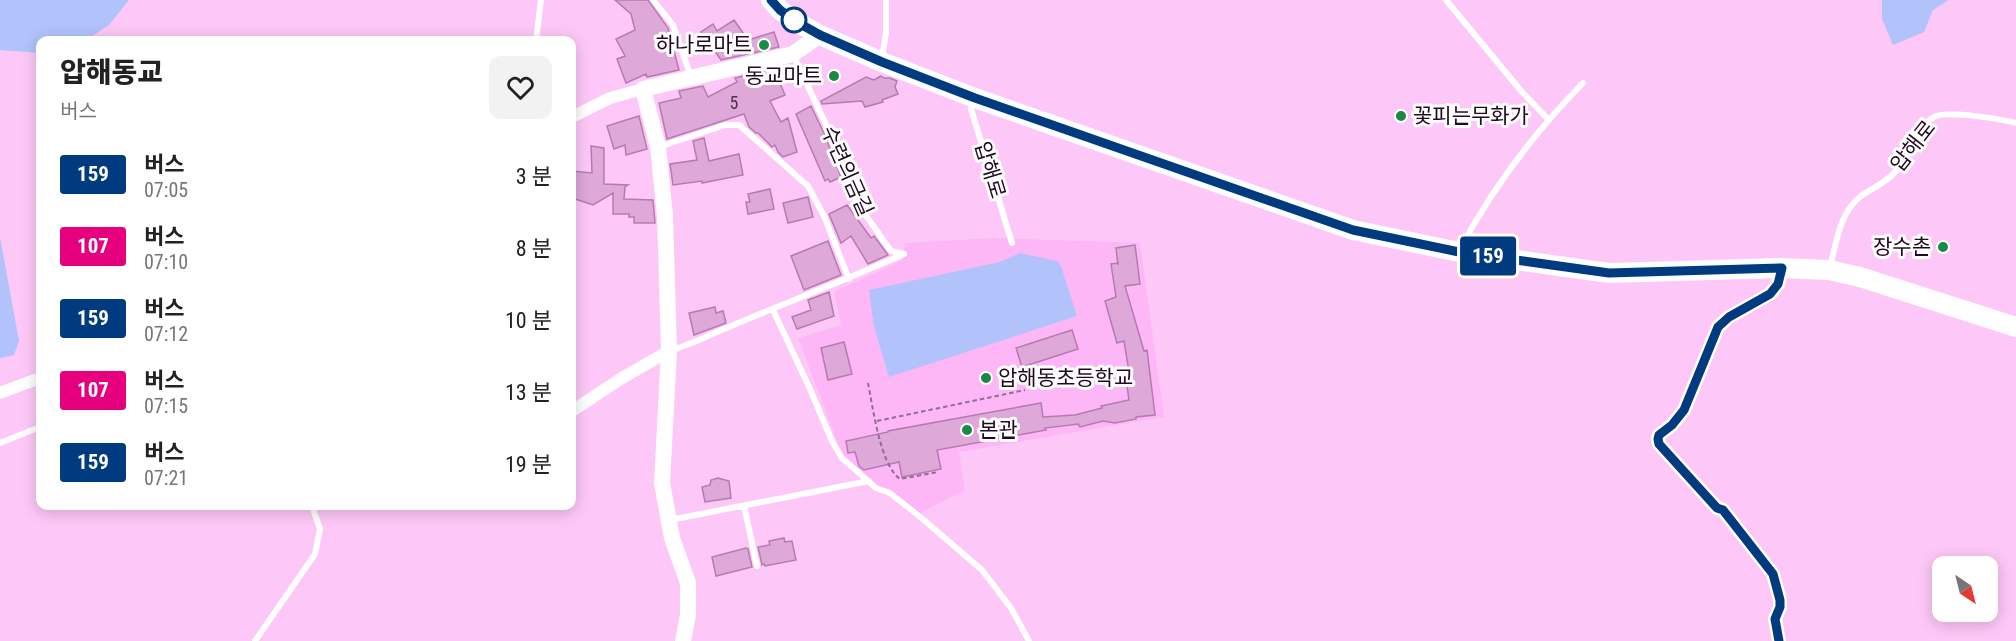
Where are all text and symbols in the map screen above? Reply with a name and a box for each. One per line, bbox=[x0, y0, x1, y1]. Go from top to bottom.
unlabelled marker bbox=[781, 7, 807, 33]
place label: 하나로마트 bbox=[655, 33, 752, 57]
marker: 하나로마트 bbox=[757, 38, 771, 52]
text: 압해동교 bbox=[60, 56, 163, 89]
button: heart bbox=[489, 56, 552, 119]
place label: 동교마트 bbox=[745, 64, 822, 88]
marker: 동교마트 bbox=[827, 69, 841, 83]
house number: 5 bbox=[730, 92, 739, 113]
text: 버스 bbox=[60, 99, 97, 123]
place label: 꽃피는무화가 bbox=[1413, 104, 1529, 128]
marker: 꽃피는무화가 bbox=[1394, 109, 1408, 123]
street label: 압해로 bbox=[1886, 116, 1940, 176]
street label: 수련의금길 bbox=[816, 122, 878, 220]
street label: 압해로 bbox=[970, 139, 1010, 201]
text: 버스 bbox=[144, 152, 184, 177]
text: 159 bbox=[77, 162, 109, 186]
text: 3 분 bbox=[516, 164, 552, 189]
text: 07:05 bbox=[144, 178, 188, 202]
text: 버스 bbox=[144, 224, 184, 249]
text: 107 bbox=[77, 234, 109, 258]
place label: 장수촌 bbox=[1873, 235, 1931, 259]
text: 8 분 bbox=[516, 236, 552, 261]
line badge: 159 bbox=[1454, 236, 1522, 276]
marker: 장수촌 bbox=[1936, 240, 1950, 254]
text: 159 bbox=[1472, 244, 1504, 268]
text: 07:10 bbox=[144, 250, 188, 274]
text: 버스 bbox=[144, 296, 184, 321]
text: 159 bbox=[77, 306, 109, 330]
text: 10 분 bbox=[505, 308, 552, 333]
text: 07:12 bbox=[144, 322, 188, 346]
place label: 압해동초등학교 bbox=[998, 366, 1133, 390]
text: 버스 bbox=[144, 368, 184, 393]
marker: 압해동초등학교 bbox=[979, 371, 993, 385]
text: 107 bbox=[77, 378, 109, 402]
text: 13 분 bbox=[505, 380, 552, 405]
text: 07:15 bbox=[144, 394, 188, 418]
place label: 본관 bbox=[979, 418, 1018, 442]
marker: 본관 bbox=[960, 423, 974, 437]
text: 버스 bbox=[144, 440, 184, 465]
text: 159 bbox=[77, 450, 109, 474]
text: 19 분 bbox=[505, 452, 552, 477]
text: 07:21 bbox=[144, 466, 188, 490]
north arrow bbox=[1932, 556, 1998, 622]
map controls bbox=[1932, 556, 1998, 622]

